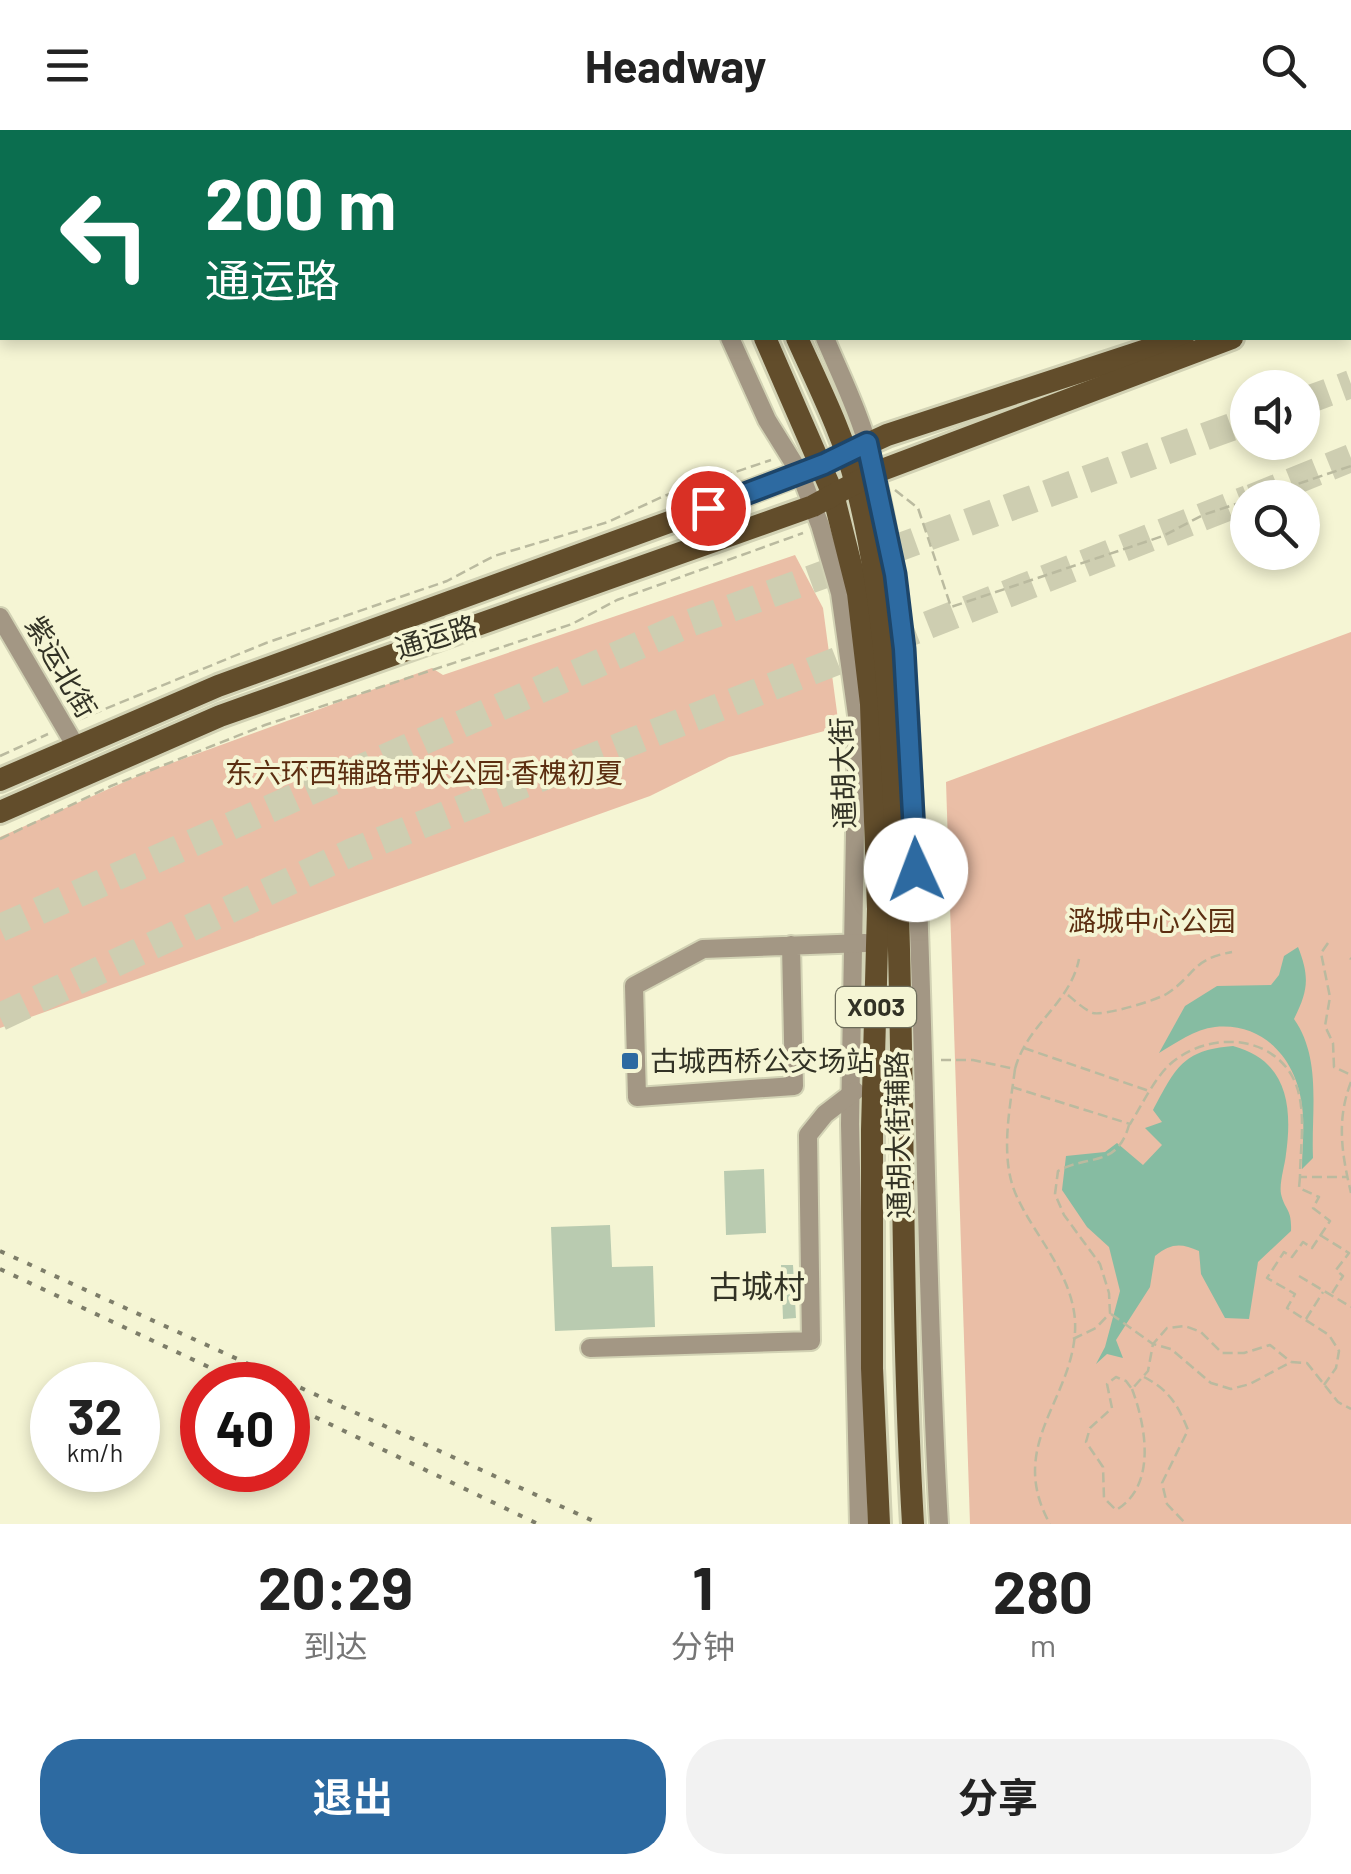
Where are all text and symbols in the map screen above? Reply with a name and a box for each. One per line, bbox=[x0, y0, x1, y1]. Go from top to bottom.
icon: menu bbox=[40, 38, 95, 93]
text: Headway bbox=[585, 38, 766, 92]
icon: search bbox=[1256, 38, 1311, 93]
text: 200 m bbox=[205, 160, 396, 244]
icon: left bbox=[40, 170, 170, 300]
text: 通运路 bbox=[205, 252, 340, 306]
map controls bbox=[1230, 370, 1320, 570]
button: sound bbox=[1230, 370, 1320, 460]
pin bbox=[666, 466, 751, 551]
button: search bbox=[1230, 480, 1320, 570]
icon: arrive bbox=[681, 481, 736, 536]
street label: 通运路 bbox=[391, 608, 481, 665]
street label: 紫运北街 bbox=[19, 609, 105, 724]
street label: 通胡大街 bbox=[823, 716, 861, 830]
park label: 东六环西辅路带状公园·香槐初夏 bbox=[225, 755, 623, 789]
position arrow bbox=[864, 818, 968, 922]
park label: 潞城中心公园 bbox=[1068, 903, 1236, 937]
road number: X003 bbox=[836, 987, 916, 1027]
place label: 古城西桥公交场站 bbox=[650, 1043, 874, 1077]
marker: 古城西桥公交场站 bbox=[619, 1050, 641, 1072]
street label: 通胡大街辅路 bbox=[879, 1051, 915, 1219]
district label: 古城村 bbox=[709, 1266, 805, 1304]
speed limit sign: 40 bbox=[180, 1362, 310, 1492]
text: 32 bbox=[67, 1385, 122, 1445]
text: km/h bbox=[67, 1437, 123, 1467]
text: 20:29 bbox=[258, 1550, 413, 1622]
text: 1 bbox=[692, 1550, 714, 1622]
text: 280 bbox=[993, 1554, 1093, 1626]
text: m bbox=[1030, 1625, 1056, 1663]
text: 到达 bbox=[303, 1626, 367, 1664]
text: 分钟 bbox=[671, 1626, 735, 1664]
button: 退出 bbox=[40, 1739, 666, 1854]
button: 分享 bbox=[686, 1739, 1311, 1854]

